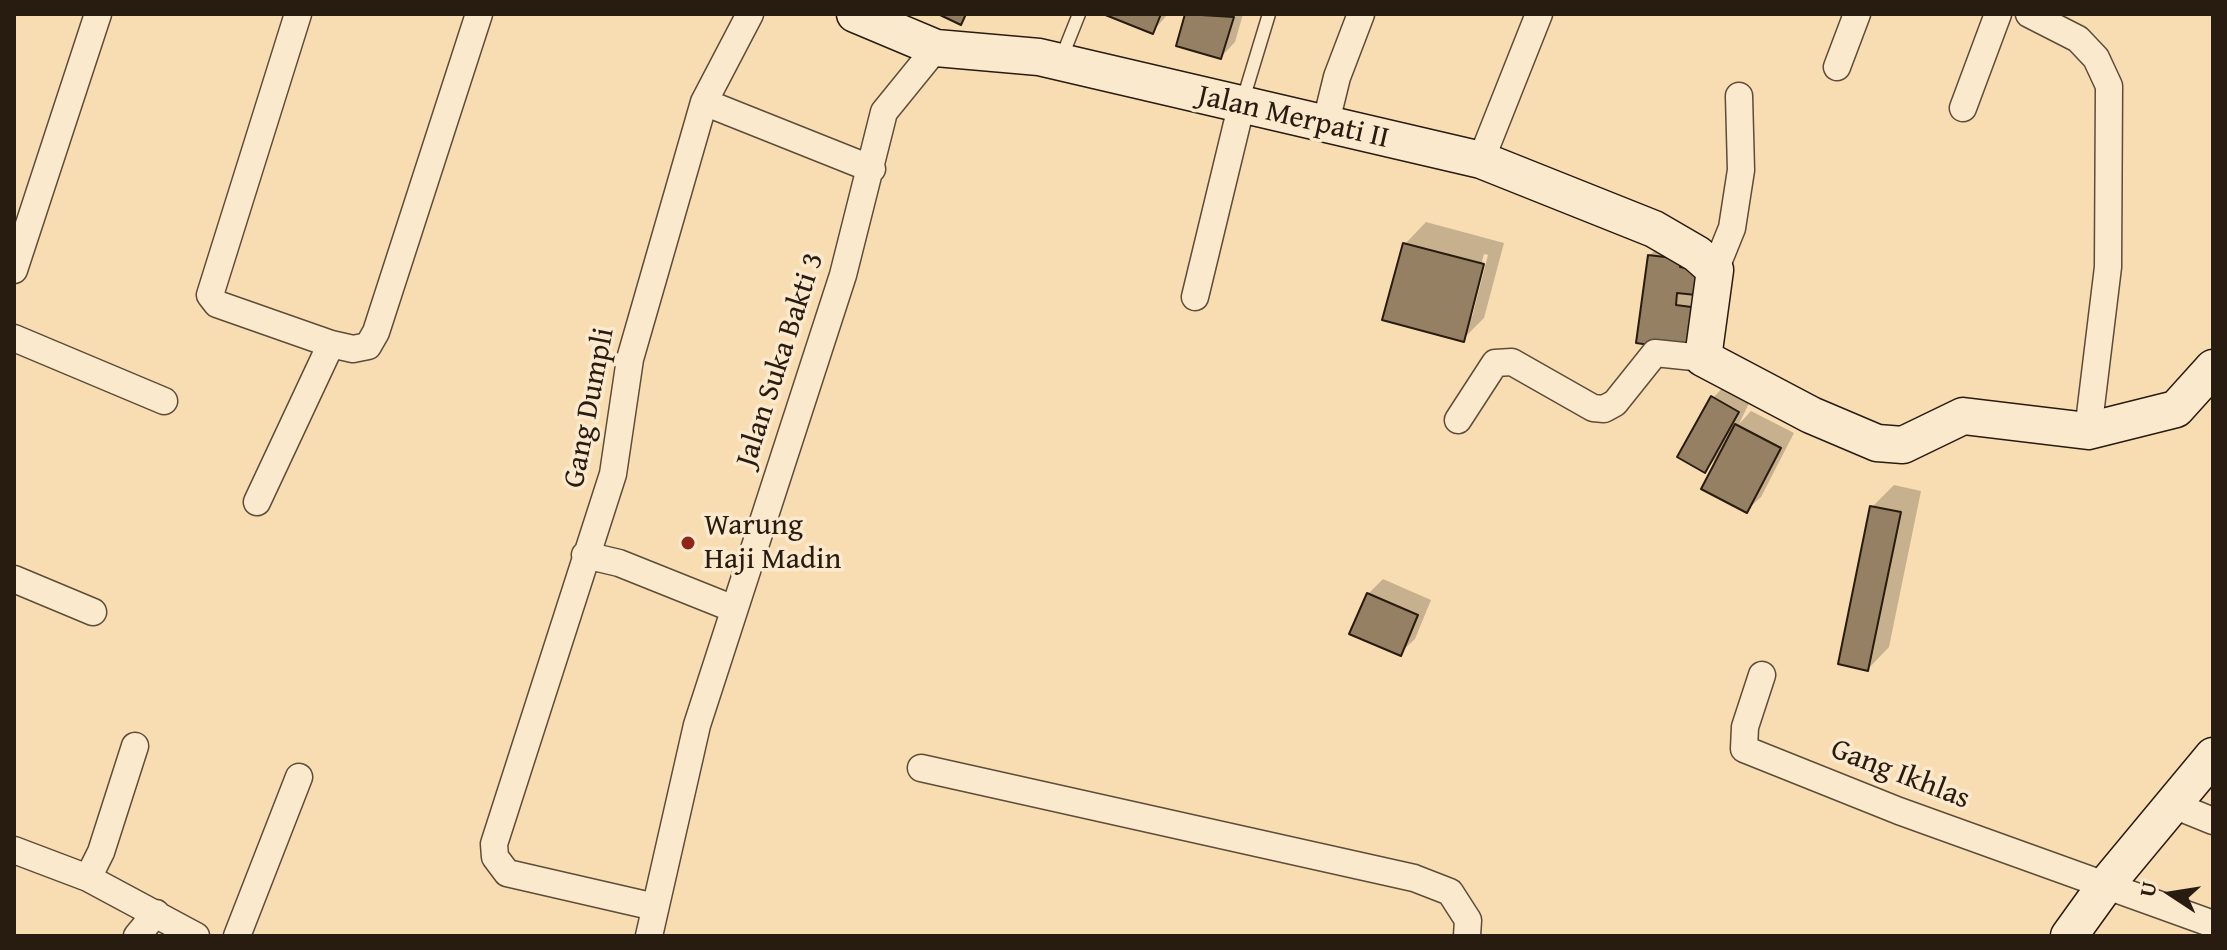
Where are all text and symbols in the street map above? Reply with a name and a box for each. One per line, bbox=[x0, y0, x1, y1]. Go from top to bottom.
street label: Jalan Merpati II bbox=[1194, 79, 1392, 157]
street label: Jalan Suka Bakti 3 bbox=[729, 248, 833, 472]
street label: Gang Dumpli bbox=[557, 325, 623, 491]
place label: Warung Haji Madin bbox=[704, 508, 841, 578]
marker: Warung Haji Madin bbox=[679, 534, 697, 552]
street label: Gang Ikhlas bbox=[1825, 732, 1975, 818]
north arrow bbox=[2131, 854, 2211, 934]
text: U bbox=[2130, 878, 2165, 900]

